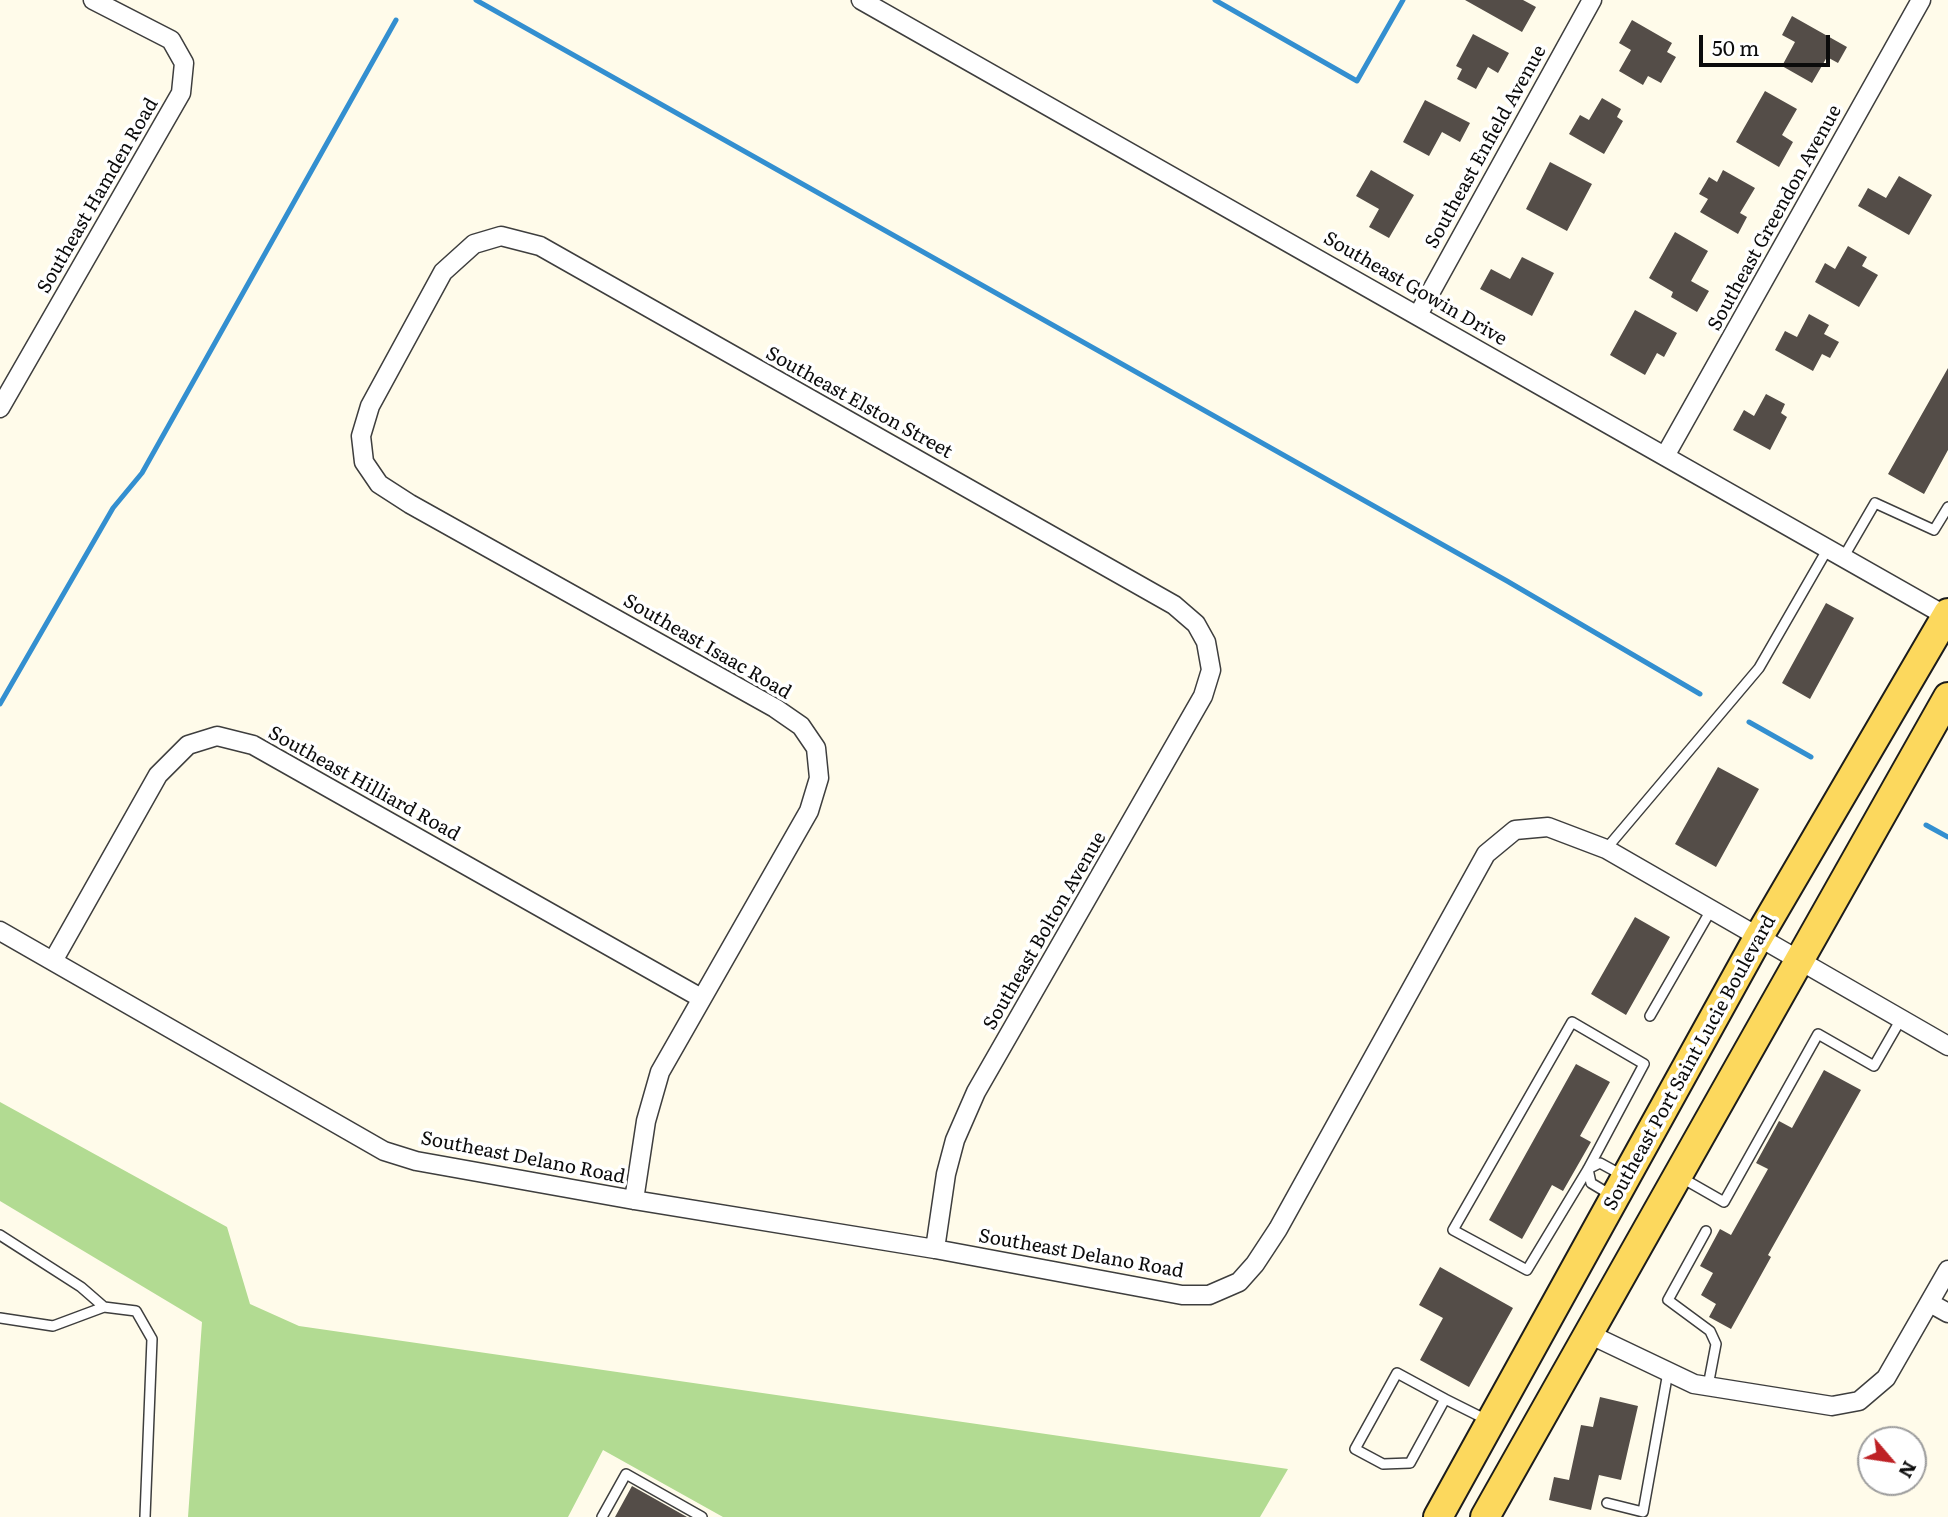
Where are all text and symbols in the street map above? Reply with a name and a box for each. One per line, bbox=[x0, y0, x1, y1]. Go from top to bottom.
scale bar bbox=[1703, 21, 1834, 65]
text: 50 m bbox=[1712, 31, 1759, 62]
street label: Southeast Enfield Avenue bbox=[1421, 42, 1551, 252]
street label: Southeast Hamden Road bbox=[33, 94, 163, 298]
street label: Southeast Greendon Avenue bbox=[1703, 101, 1847, 335]
street label: Southeast Gowin Drive bbox=[1319, 227, 1511, 351]
street label: Southeast Elston Street bbox=[762, 342, 956, 464]
street label: Southeast Isaac Road bbox=[619, 590, 795, 704]
street label: Southeast Hilliard Road bbox=[264, 722, 464, 846]
street label: Southeast Bolton Avenue bbox=[979, 828, 1111, 1034]
street label: Southeast Port Saint Lucie Boulevard bbox=[1599, 911, 1781, 1215]
street label: Southeast Delano Road bbox=[419, 1127, 627, 1189]
street label: Southeast Delano Road bbox=[977, 1225, 1185, 1283]
north arrow bbox=[1857, 1426, 1927, 1496]
text: N bbox=[1893, 1456, 1925, 1484]

